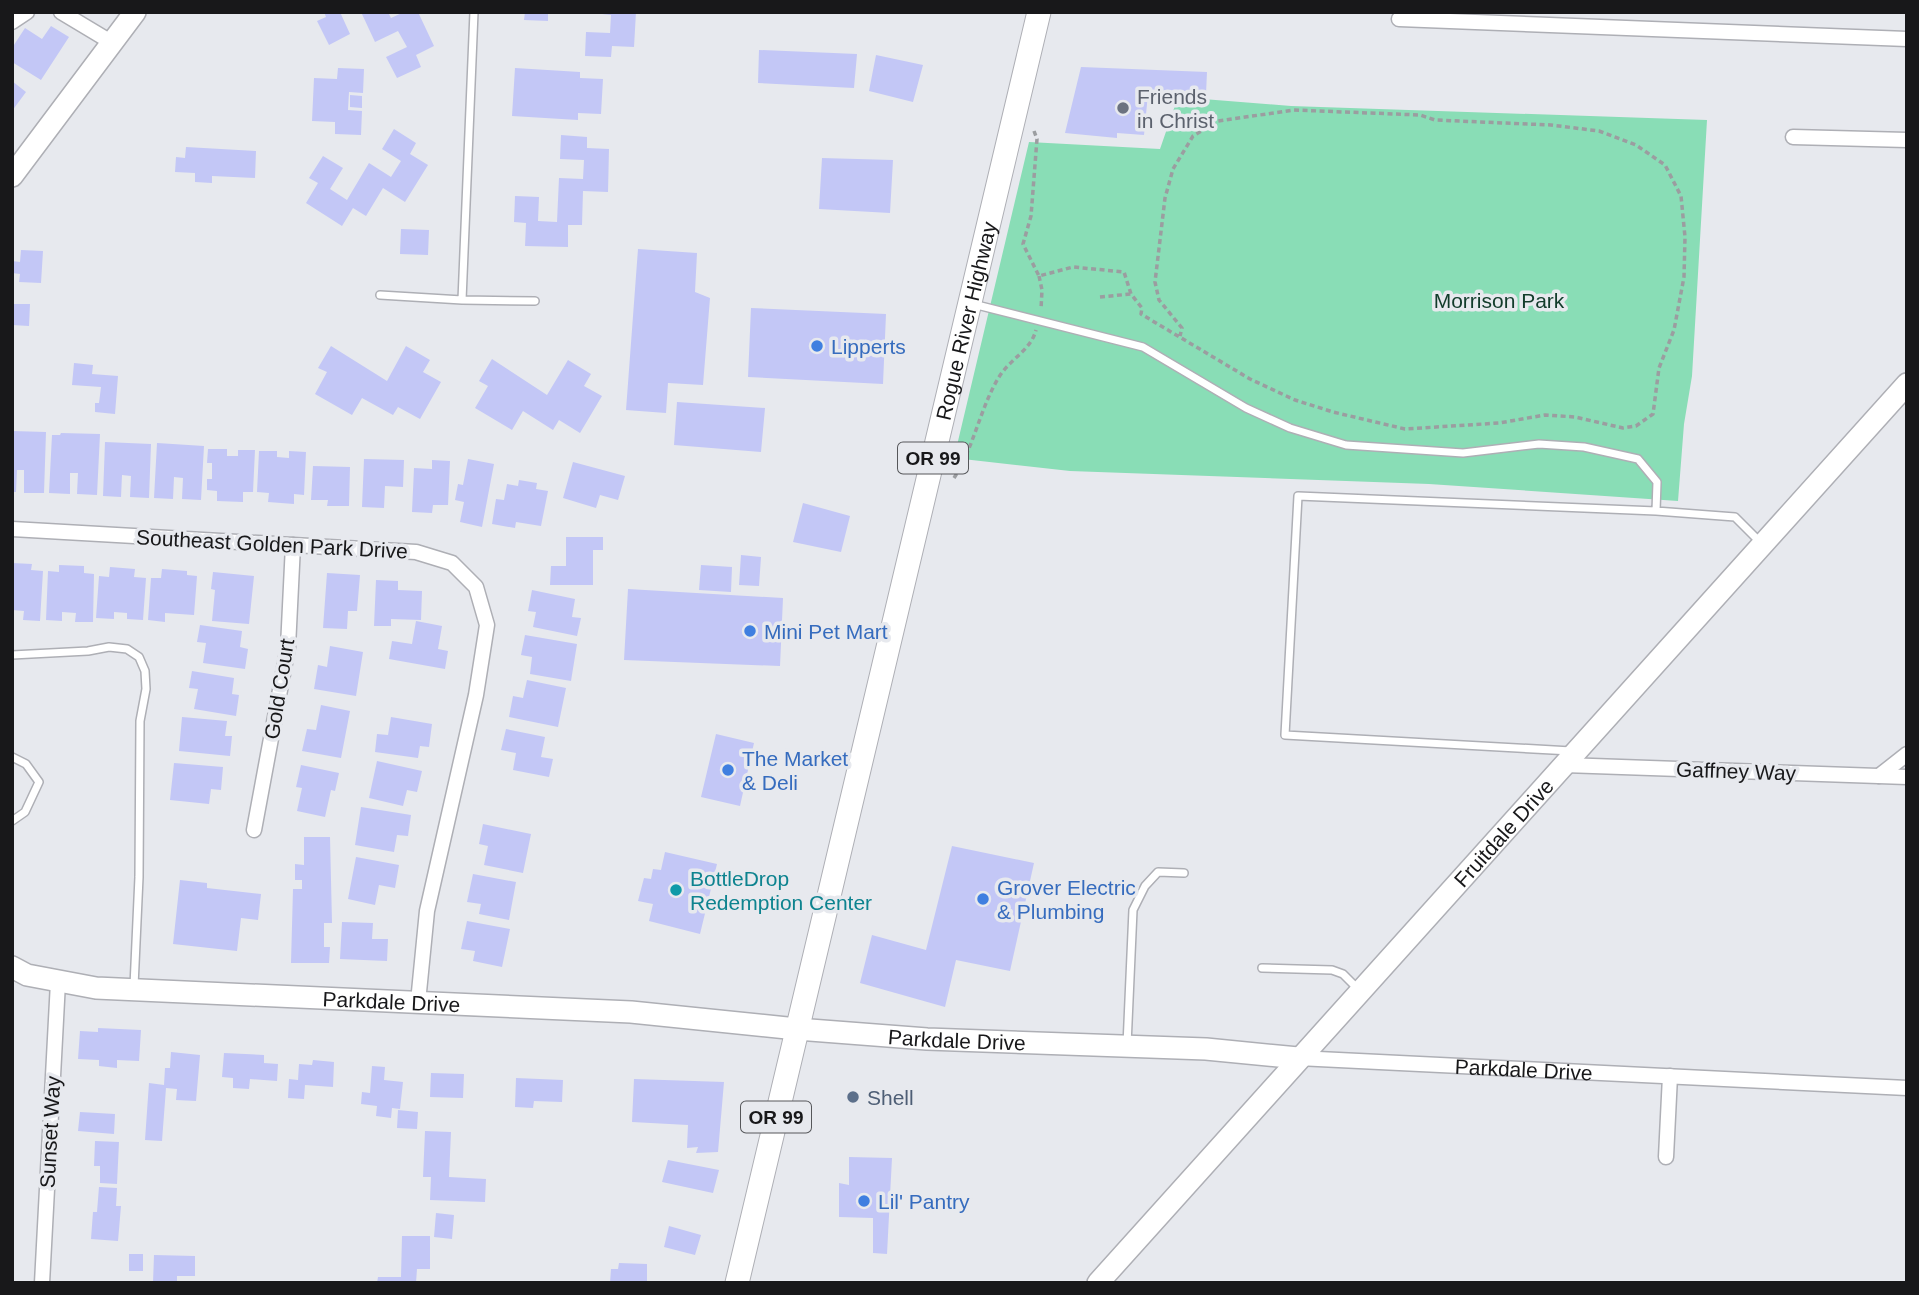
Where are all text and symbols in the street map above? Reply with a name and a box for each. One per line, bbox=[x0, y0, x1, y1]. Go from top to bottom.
place label: Friends in Christ bbox=[1137, 85, 1214, 132]
marker: Friends in Christ bbox=[1115, 100, 1131, 116]
street label: Rogue River Highway bbox=[931, 219, 1000, 422]
park label: Morrison Park bbox=[1434, 289, 1565, 312]
place label: Lipperts bbox=[831, 335, 906, 358]
marker: Lipperts bbox=[809, 338, 825, 354]
road number: OR 99 bbox=[898, 442, 968, 474]
street label: Southeast Golden Park Drive bbox=[136, 525, 408, 563]
place label: Mini Pet Mart bbox=[764, 620, 888, 643]
marker: Mini Pet Mart bbox=[742, 623, 758, 639]
street label: Gold Court bbox=[260, 637, 298, 741]
place label: The Market & Deli bbox=[742, 747, 848, 794]
street label: Gaffney Way bbox=[1676, 757, 1797, 785]
marker: The Market & Deli bbox=[720, 762, 736, 778]
street label: Fruitdale Drive bbox=[1449, 774, 1558, 891]
place label: BottleDrop Redemption Center bbox=[690, 867, 872, 914]
place label: Grover Electric & Plumbing bbox=[997, 876, 1136, 923]
marker: BottleDrop Redemption Center bbox=[668, 882, 684, 898]
marker: Grover Electric & Plumbing bbox=[975, 891, 991, 907]
street label: Parkdale Drive bbox=[322, 987, 461, 1016]
street label: Parkdale Drive bbox=[887, 1025, 1026, 1054]
street label: Parkdale Drive bbox=[1454, 1054, 1593, 1084]
street label: Sunset Way bbox=[36, 1075, 64, 1189]
place label: Shell bbox=[867, 1086, 914, 1109]
marker: Shell bbox=[845, 1089, 861, 1105]
road number: OR 99 bbox=[741, 1102, 811, 1133]
place label: Lil' Pantry bbox=[878, 1190, 970, 1213]
marker: Lil' Pantry bbox=[856, 1193, 872, 1209]

